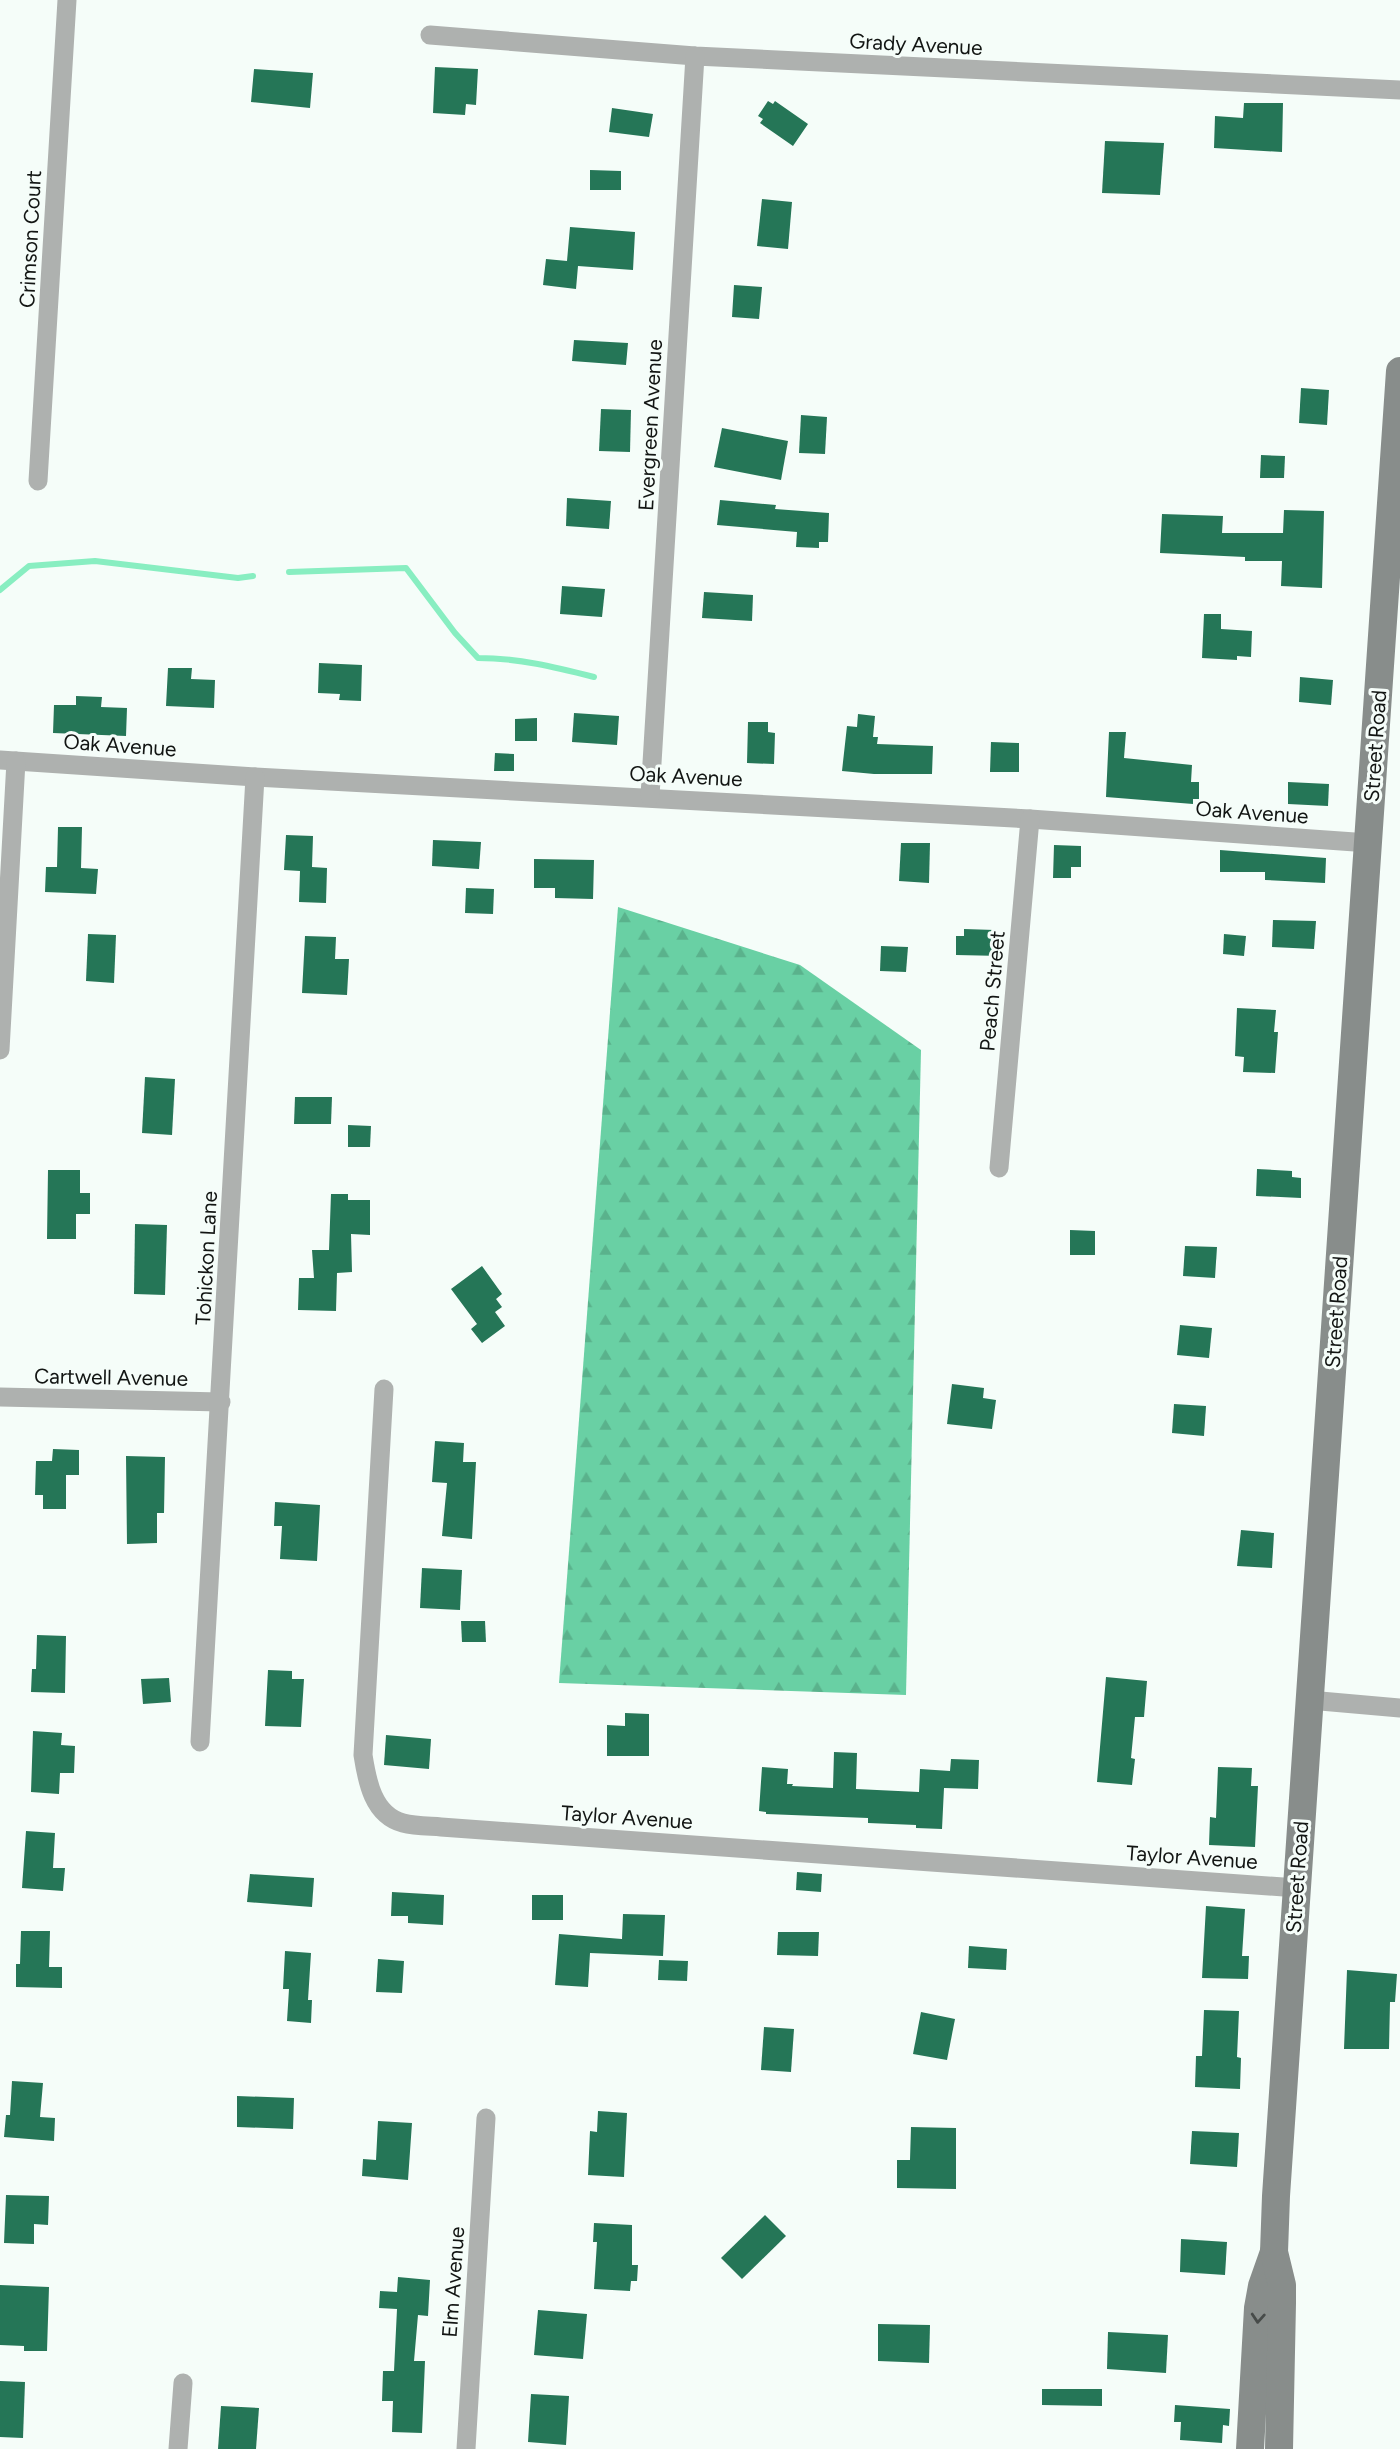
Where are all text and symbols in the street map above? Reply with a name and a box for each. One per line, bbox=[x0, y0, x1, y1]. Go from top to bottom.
street label: Grady Avenue bbox=[849, 28, 983, 60]
street label: Crimson Court bbox=[14, 169, 46, 309]
street label: Evergreen Avenue bbox=[633, 338, 667, 512]
street label: Street Road bbox=[1359, 689, 1391, 803]
street label: Oak Avenue bbox=[63, 729, 177, 761]
street label: Oak Avenue bbox=[629, 761, 743, 791]
street label: Oak Avenue bbox=[1195, 796, 1309, 828]
street label: Peach Street bbox=[974, 929, 1010, 1052]
street label: Tohickon Lane bbox=[190, 1190, 222, 1326]
street label: Street Road bbox=[1320, 1255, 1352, 1369]
street label: Cartwell Avenue bbox=[34, 1363, 188, 1391]
street label: Taylor Avenue bbox=[560, 1800, 694, 1834]
street label: Street Road bbox=[1281, 1820, 1313, 1934]
street label: Taylor Avenue bbox=[1125, 1840, 1259, 1874]
street label: Elm Avenue bbox=[437, 2226, 469, 2338]
one-way arrow bbox=[1250, 2313, 1265, 2324]

